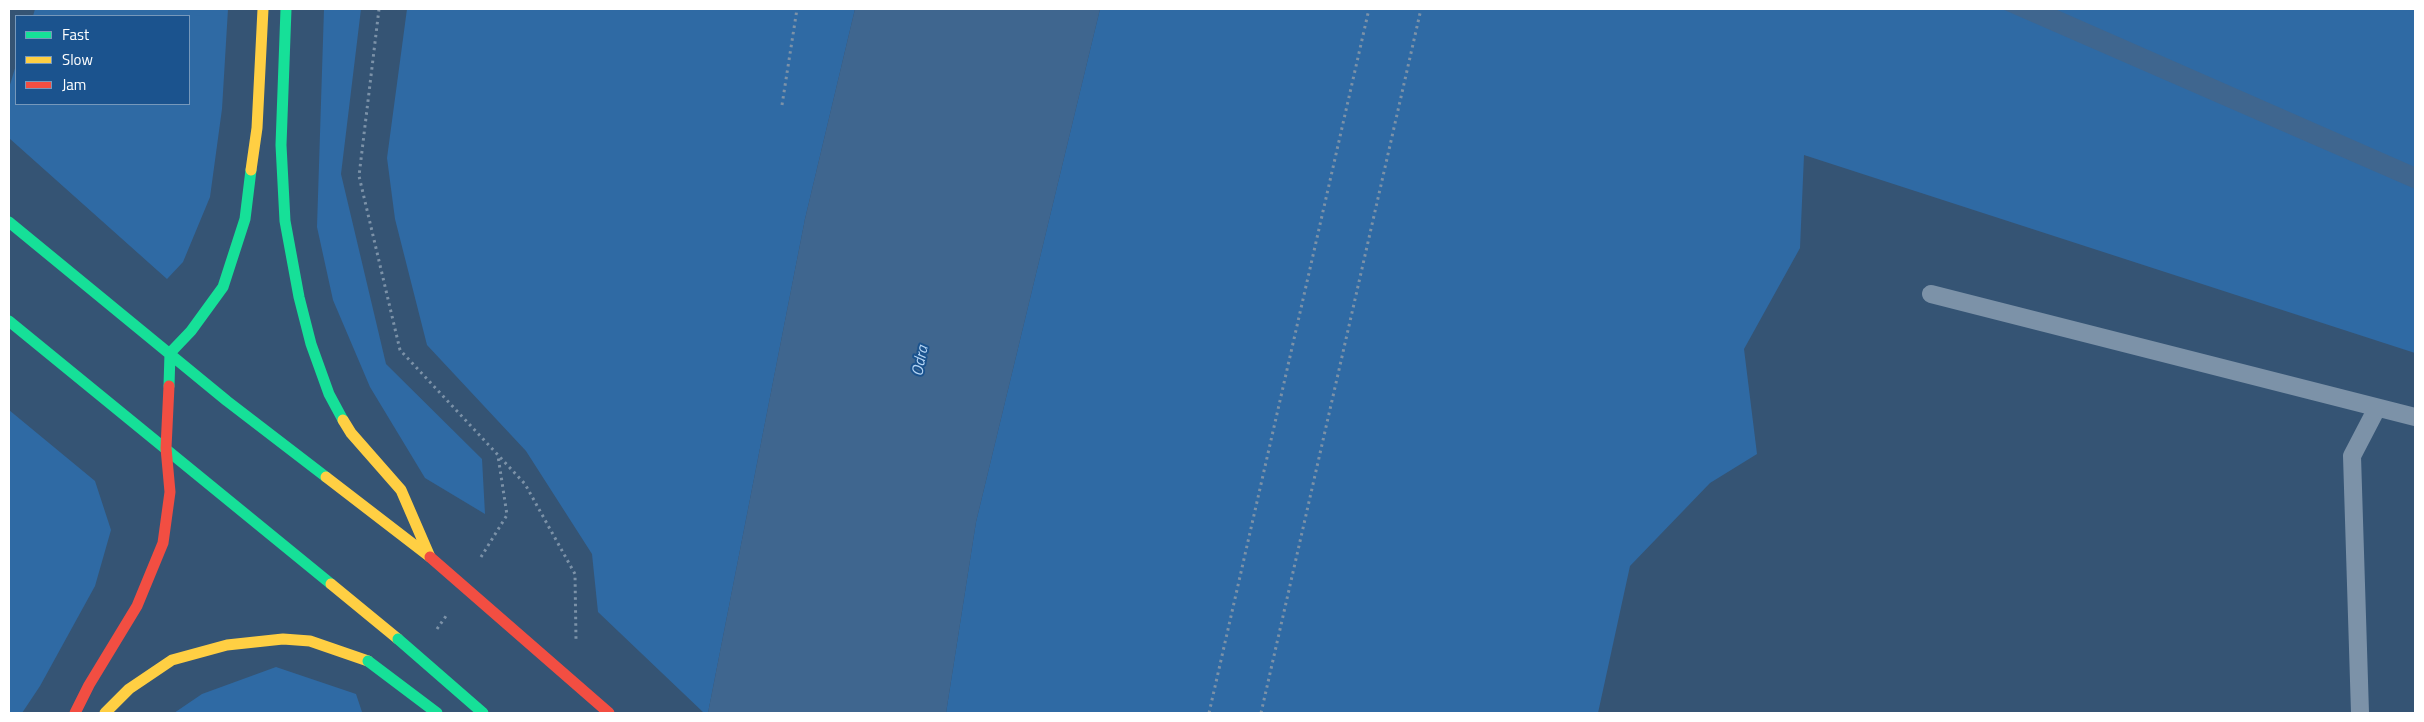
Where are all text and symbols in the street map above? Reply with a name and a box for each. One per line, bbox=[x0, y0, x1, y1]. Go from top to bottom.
legend bbox=[15, 15, 190, 105]
text: Fast bbox=[62, 23, 89, 46]
text: Slow bbox=[62, 48, 93, 71]
text: Jam bbox=[62, 73, 86, 96]
water label: Odra bbox=[909, 344, 933, 378]

